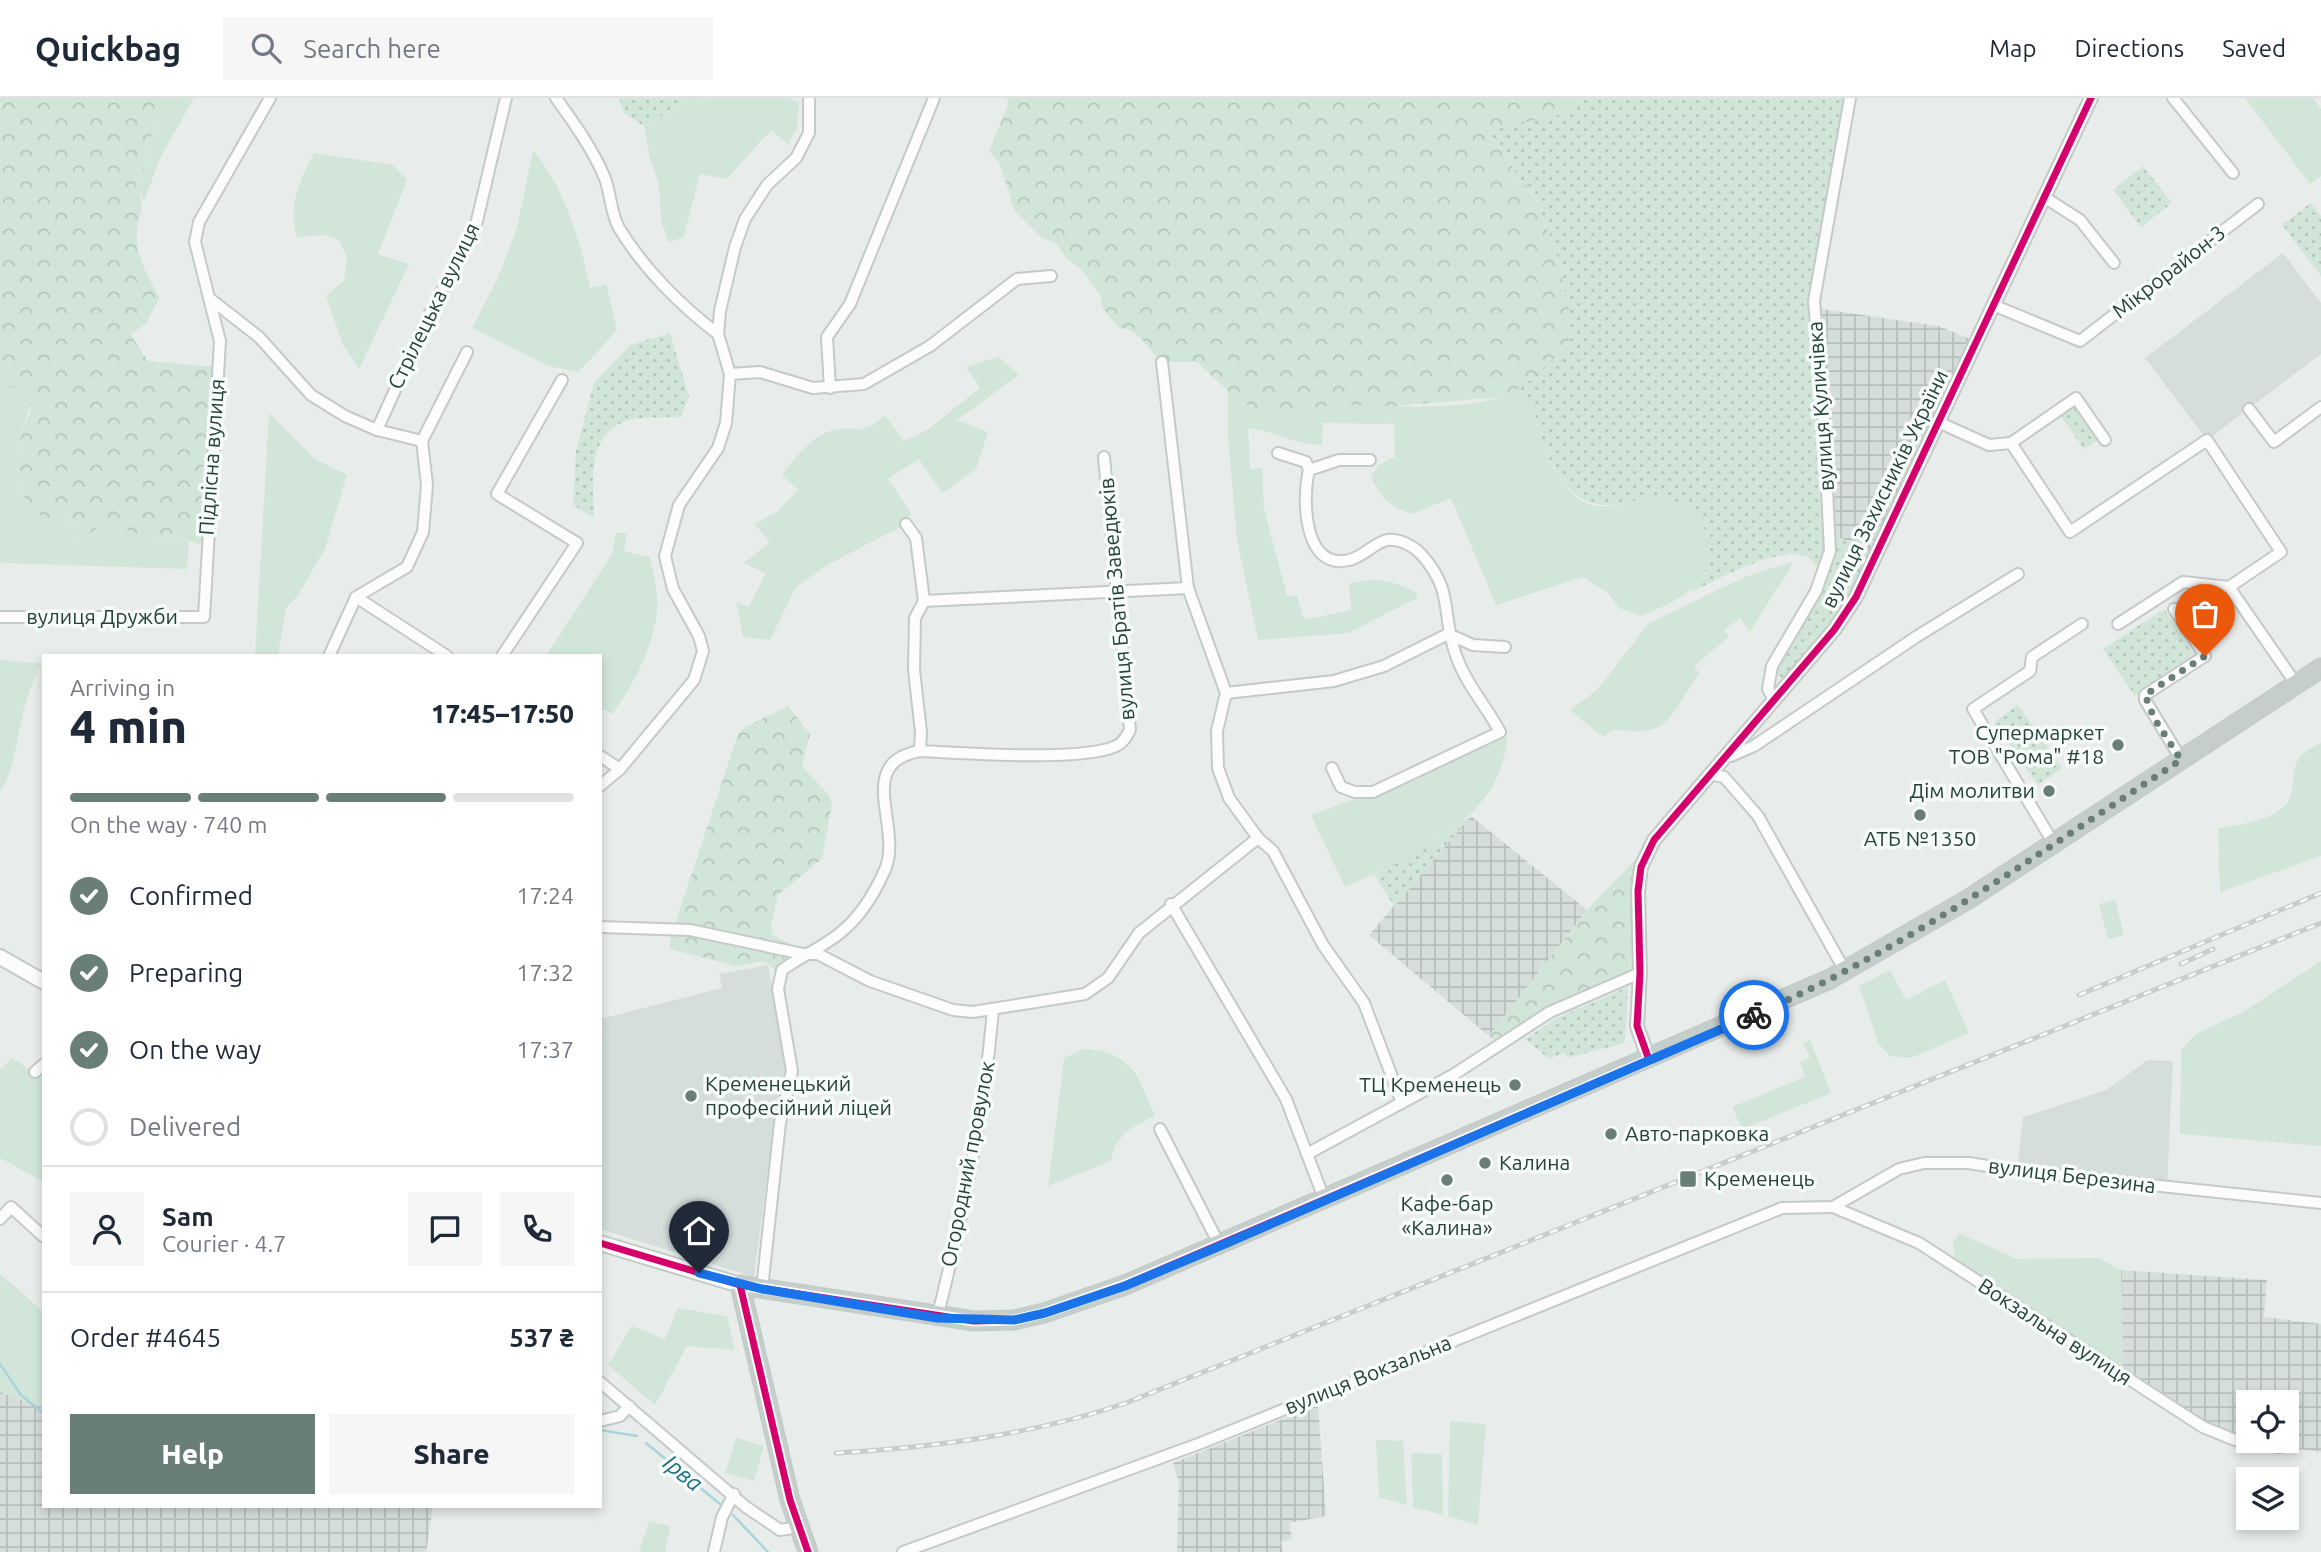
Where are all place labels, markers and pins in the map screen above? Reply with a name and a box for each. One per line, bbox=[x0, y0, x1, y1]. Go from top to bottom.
pin bbox=[2175, 584, 2235, 656]
place label: Супермаркет ТОВ "Рома" #18 bbox=[1949, 720, 2105, 768]
marker: Супермаркет ТОВ "Рома" #18 bbox=[2110, 737, 2126, 753]
place label: Дім молитви bbox=[1910, 778, 2035, 802]
marker: Дім молитви bbox=[2041, 783, 2057, 799]
marker: АТБ №1350 bbox=[1912, 807, 1928, 823]
place label: АТБ №1350 bbox=[1864, 826, 1976, 850]
place label: Кременецький професійний ліцей bbox=[705, 1071, 892, 1119]
place label: ТЦ Кременець bbox=[1359, 1072, 1501, 1096]
marker: ТЦ Кременець bbox=[1507, 1077, 1523, 1093]
marker: Кременецький професійний ліцей bbox=[683, 1088, 699, 1104]
place label: Авто-парковка bbox=[1625, 1121, 1769, 1145]
marker: Авто-парковка bbox=[1603, 1126, 1619, 1142]
place label: Калина bbox=[1499, 1150, 1570, 1174]
marker: Калина bbox=[1477, 1155, 1493, 1171]
place label: Кременець bbox=[1704, 1166, 1815, 1190]
marker: Кременець bbox=[1678, 1169, 1698, 1189]
marker: Кафе-бар «Калина» bbox=[1439, 1172, 1455, 1188]
place label: Кафе-бар «Калина» bbox=[1401, 1191, 1493, 1239]
pin bbox=[669, 1201, 729, 1273]

